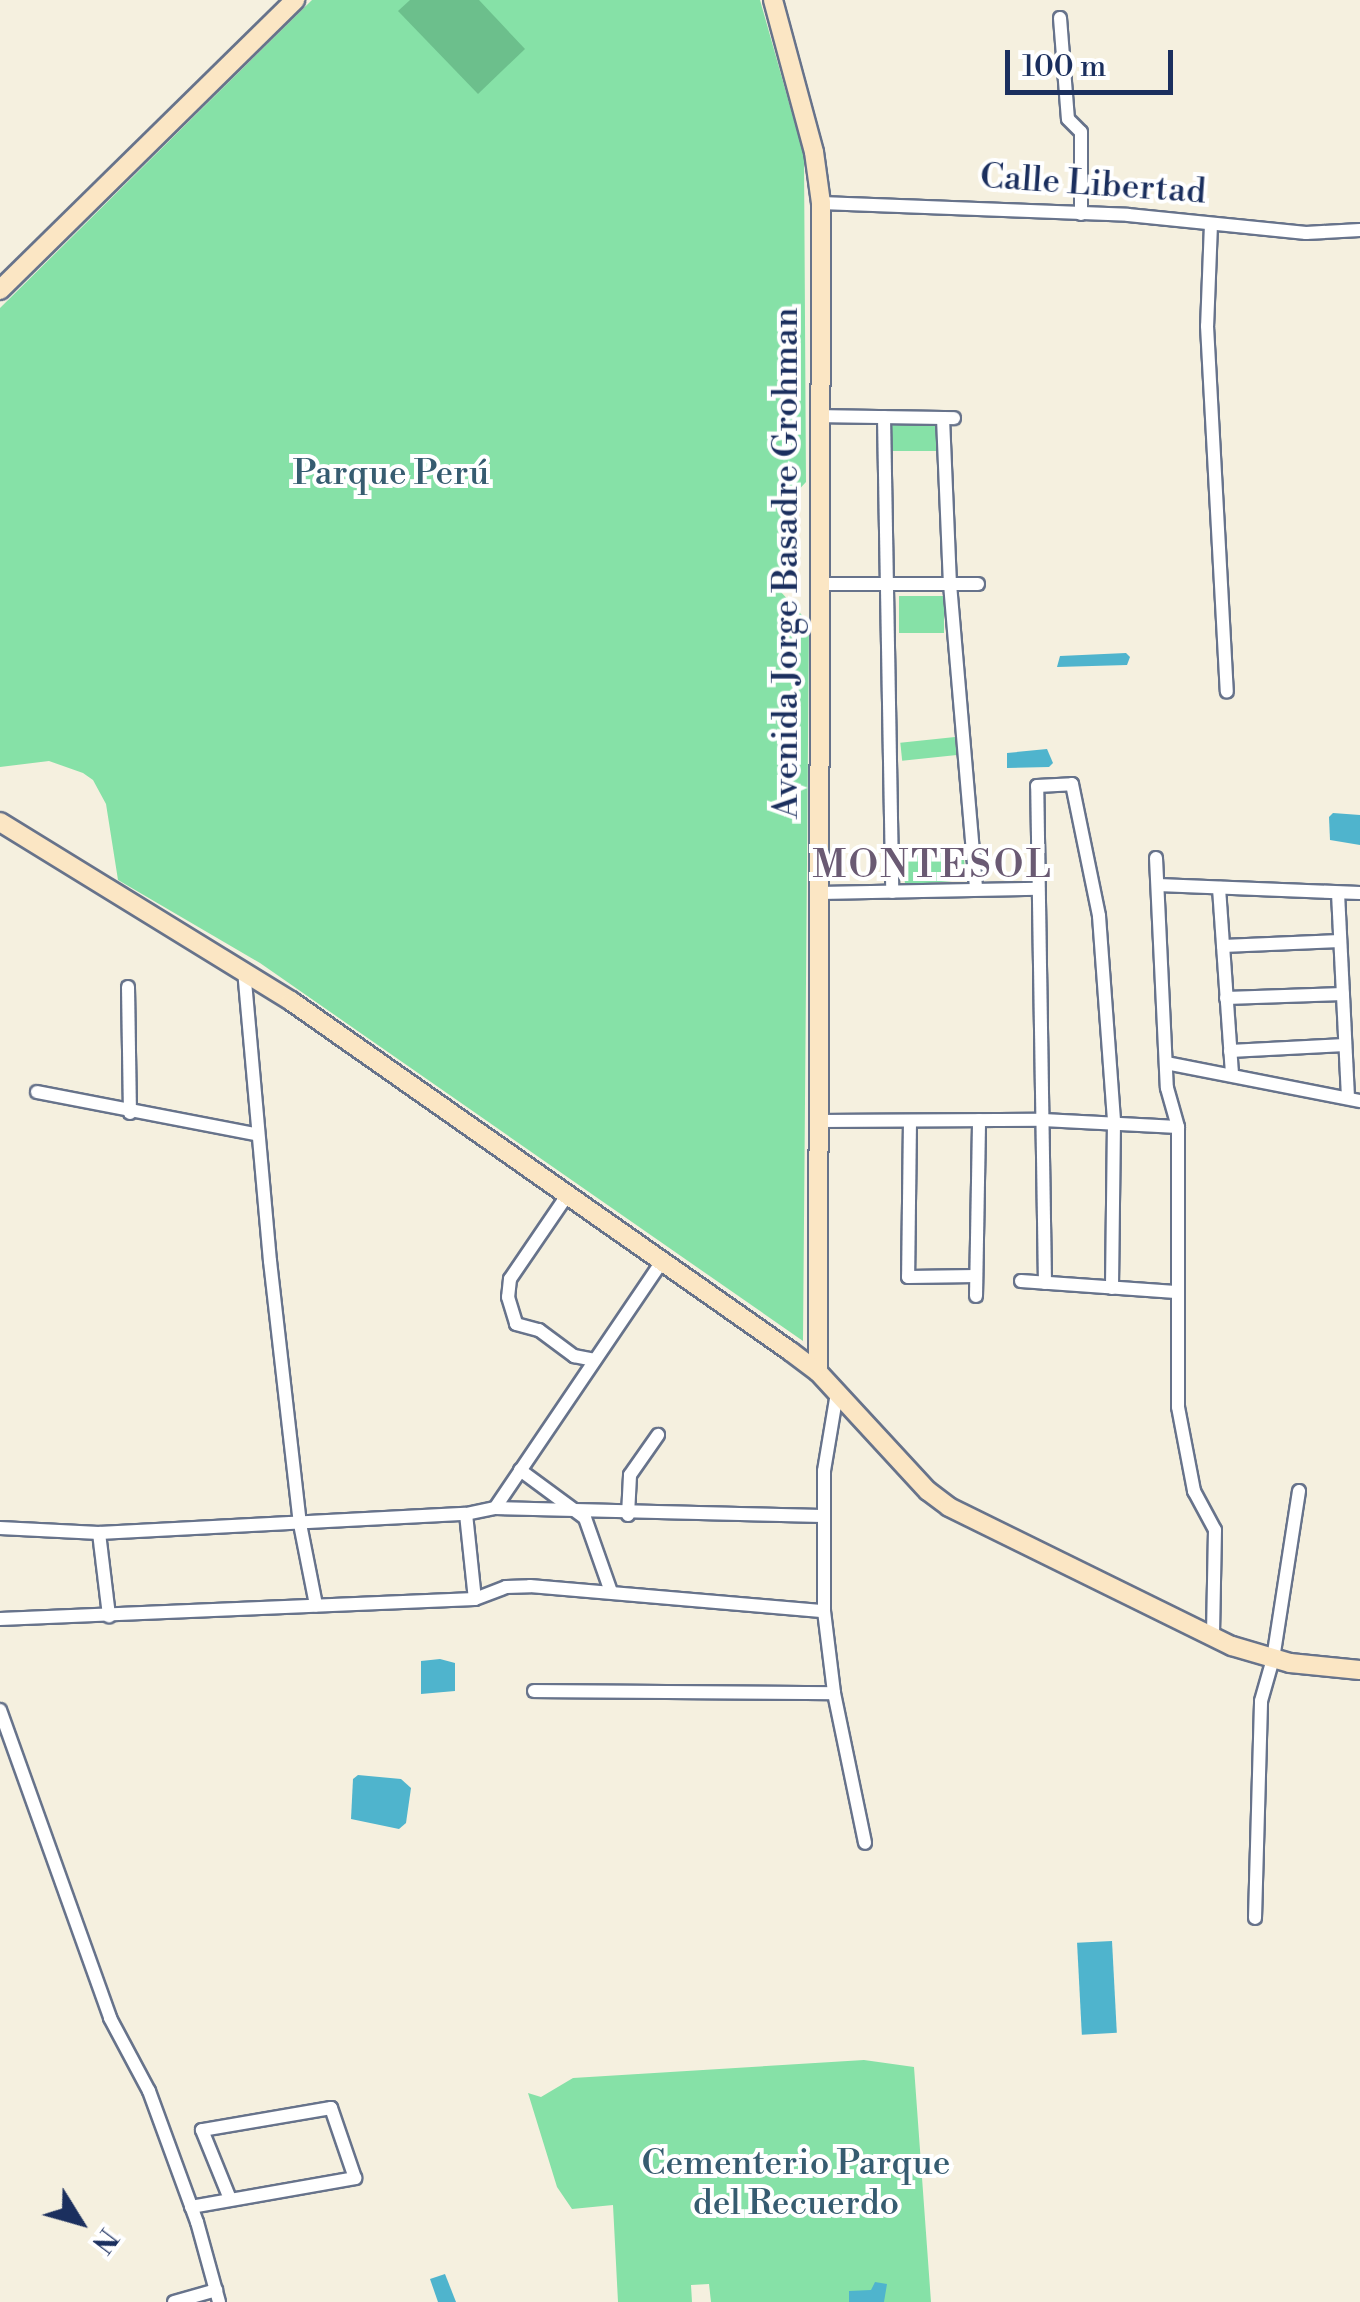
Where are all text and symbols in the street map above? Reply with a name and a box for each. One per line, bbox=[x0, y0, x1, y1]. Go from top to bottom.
scale bar bbox=[1010, 30, 1178, 92]
text: 100 m bbox=[1022, 48, 1106, 86]
street label: Calle Libertad bbox=[979, 156, 1207, 214]
street label: Avenida Jorge Basadre Grohman bbox=[766, 307, 808, 819]
park label: Parque Perú bbox=[293, 453, 489, 495]
district label: MONTESOL bbox=[812, 843, 1054, 889]
park label: Cementerio Parque del Recuerdo bbox=[642, 2143, 950, 2225]
north arrow bbox=[30, 2172, 130, 2272]
text: N bbox=[84, 2221, 125, 2260]

